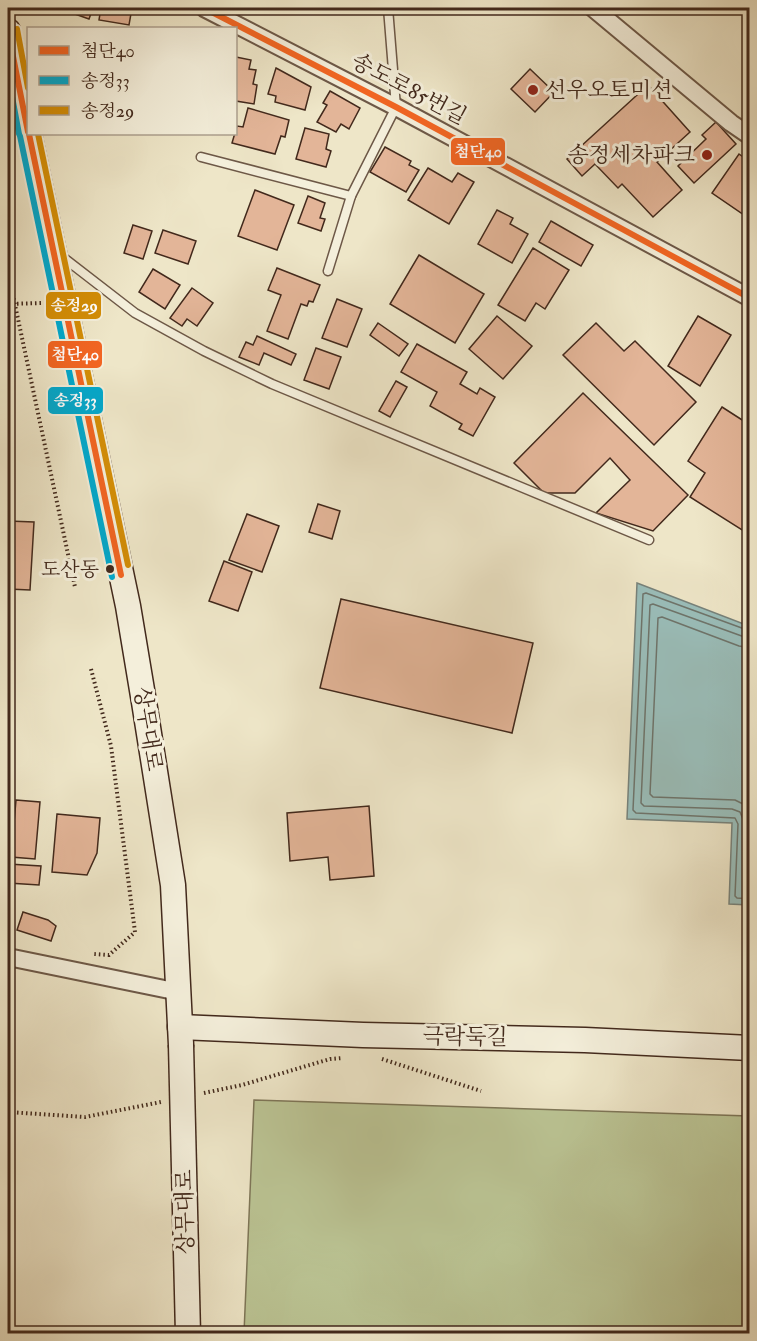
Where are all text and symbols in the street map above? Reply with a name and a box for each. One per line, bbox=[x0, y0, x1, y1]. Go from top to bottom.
legend bbox=[27, 27, 237, 135]
text: 첨단40 bbox=[81, 40, 135, 63]
street label: 송도로85번길 bbox=[347, 47, 471, 131]
text: 송정33 bbox=[81, 70, 130, 93]
place label: 선우오토미션 bbox=[545, 76, 673, 104]
marker: 선우오토미션 bbox=[526, 83, 540, 97]
text: 송정29 bbox=[81, 100, 134, 123]
line badge: 첨단40 bbox=[450, 137, 506, 166]
place label: 송정세차파크 bbox=[567, 141, 695, 169]
text: 첨단40 bbox=[454, 142, 502, 162]
marker: 송정세차파크 bbox=[700, 148, 714, 162]
line badge: 송정29 bbox=[45, 291, 102, 320]
text: 송정29 bbox=[50, 296, 98, 316]
line badge: 첨단40 bbox=[47, 340, 103, 369]
text: 첨단40 bbox=[51, 345, 99, 365]
line badge: 송정33 bbox=[47, 386, 104, 415]
text: 송정33 bbox=[53, 391, 97, 411]
place label: 도산동 bbox=[41, 557, 99, 582]
marker: 도산동 bbox=[104, 563, 116, 575]
street label: 상무대로 bbox=[128, 685, 168, 773]
street label: 극락둑길 bbox=[422, 1022, 508, 1052]
street label: 상무대로 bbox=[170, 1169, 200, 1255]

